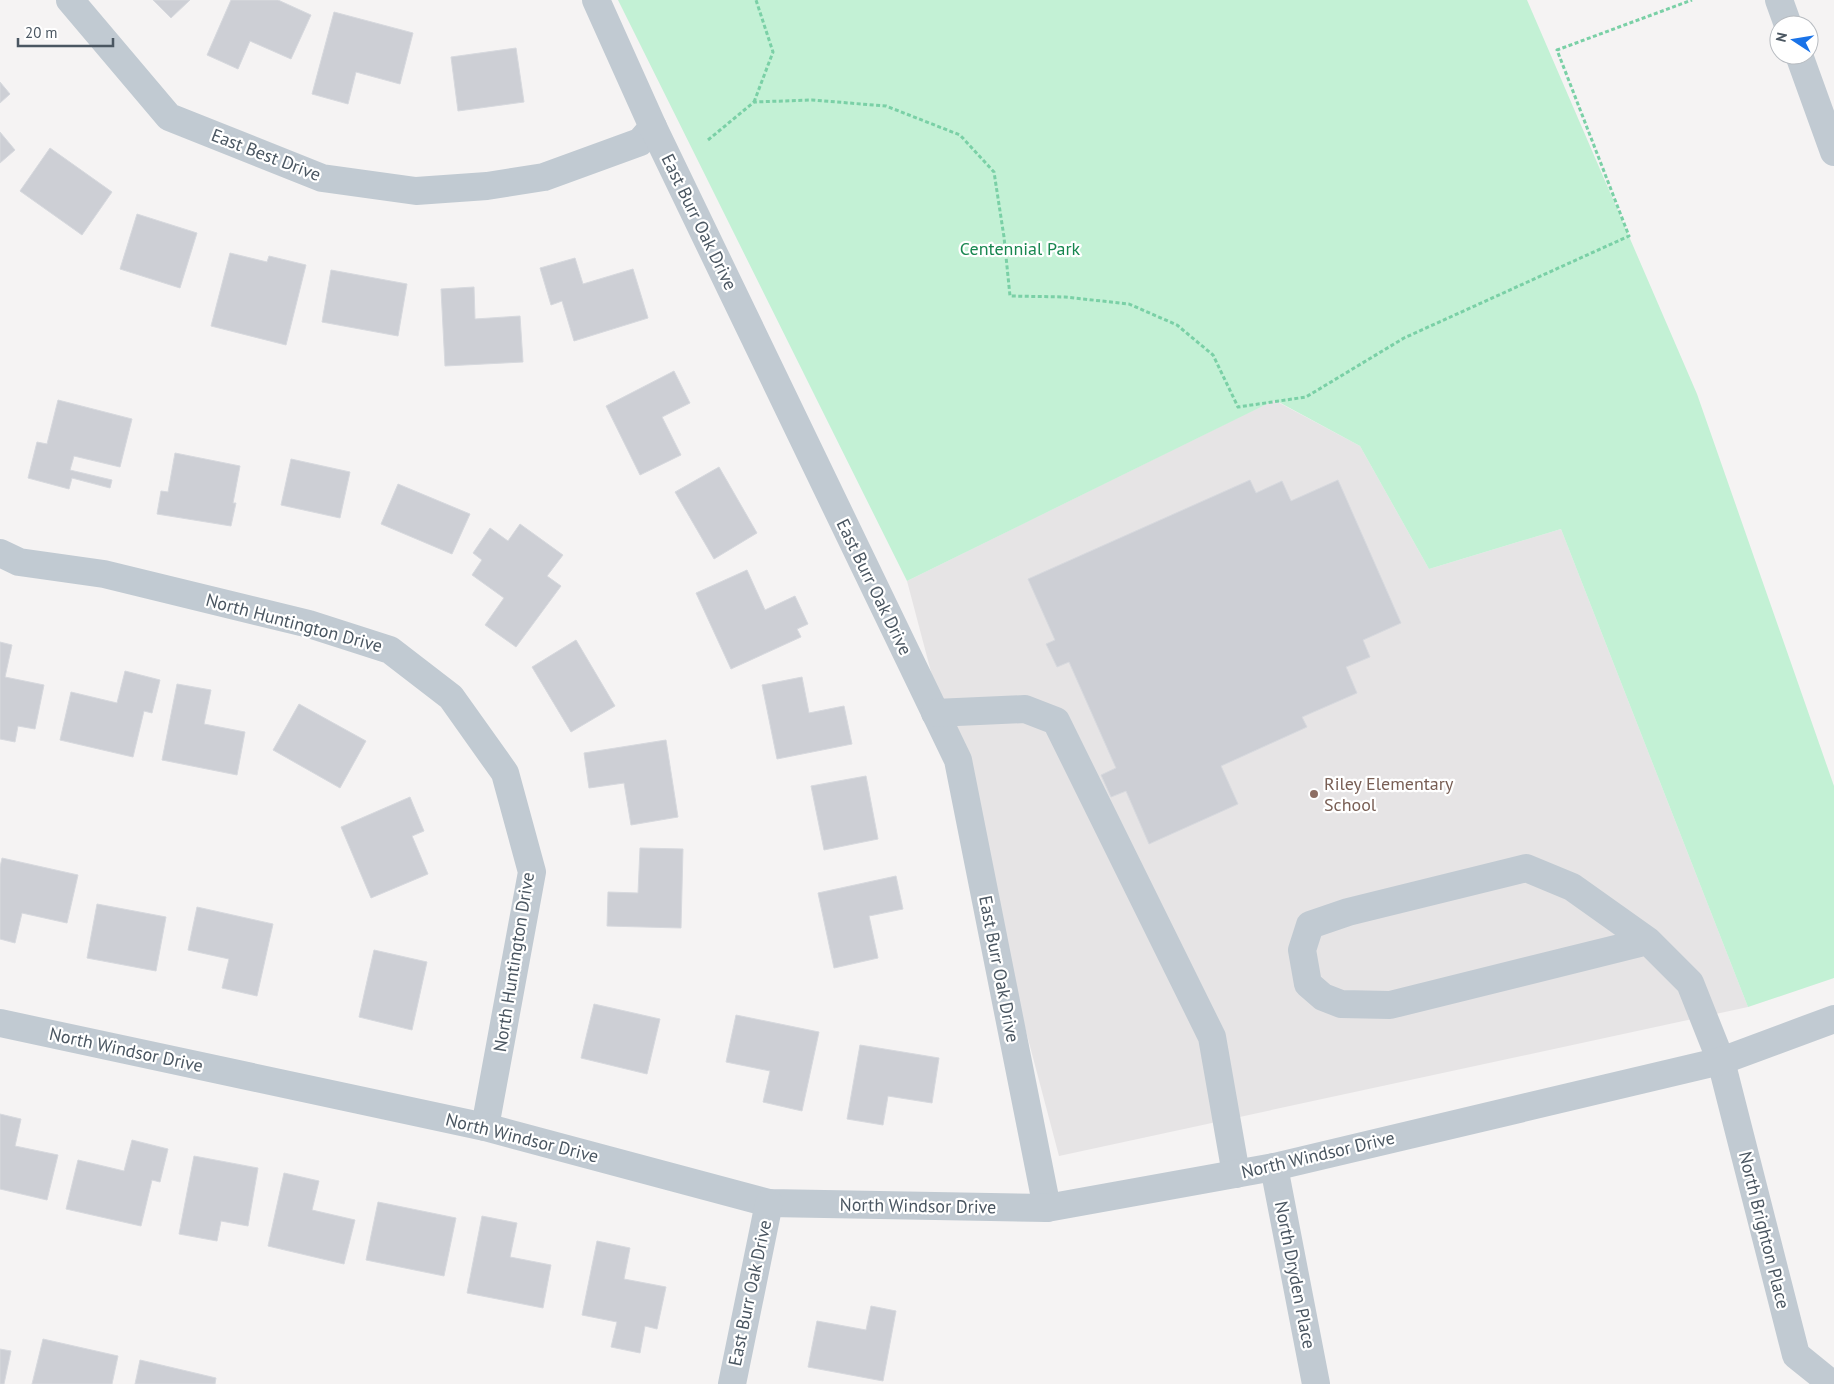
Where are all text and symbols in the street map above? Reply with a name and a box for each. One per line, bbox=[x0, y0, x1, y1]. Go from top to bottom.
scale bar bbox=[18, 15, 112, 47]
north arrow bbox=[1769, 15, 1819, 65]
text: 20 m bbox=[25, 23, 58, 42]
text: N bbox=[1772, 31, 1791, 44]
street label: East Best Drive bbox=[208, 123, 324, 186]
street label: East Burr Oak Drive bbox=[656, 150, 742, 294]
park label: Centennial Park bbox=[960, 237, 1081, 260]
street label: East Burr Oak Drive bbox=[831, 515, 917, 659]
street label: North Huntington Drive bbox=[203, 588, 385, 657]
place label: Riley Elementary School bbox=[1324, 772, 1454, 816]
marker: Riley Elementary School bbox=[1308, 788, 1320, 800]
street label: North Huntington Drive bbox=[488, 870, 539, 1054]
street label: East Burr Oak Drive bbox=[974, 894, 1025, 1044]
street label: North Windsor Drive bbox=[47, 1022, 205, 1077]
street label: North Windsor Drive bbox=[443, 1107, 601, 1168]
street label: North Windsor Drive bbox=[1239, 1126, 1397, 1183]
street label: North Brighton Place bbox=[1734, 1149, 1795, 1311]
street label: North Windsor Drive bbox=[840, 1193, 996, 1218]
street label: North Dryden Place bbox=[1270, 1199, 1321, 1351]
street label: East Burr Oak Drive bbox=[723, 1218, 776, 1368]

